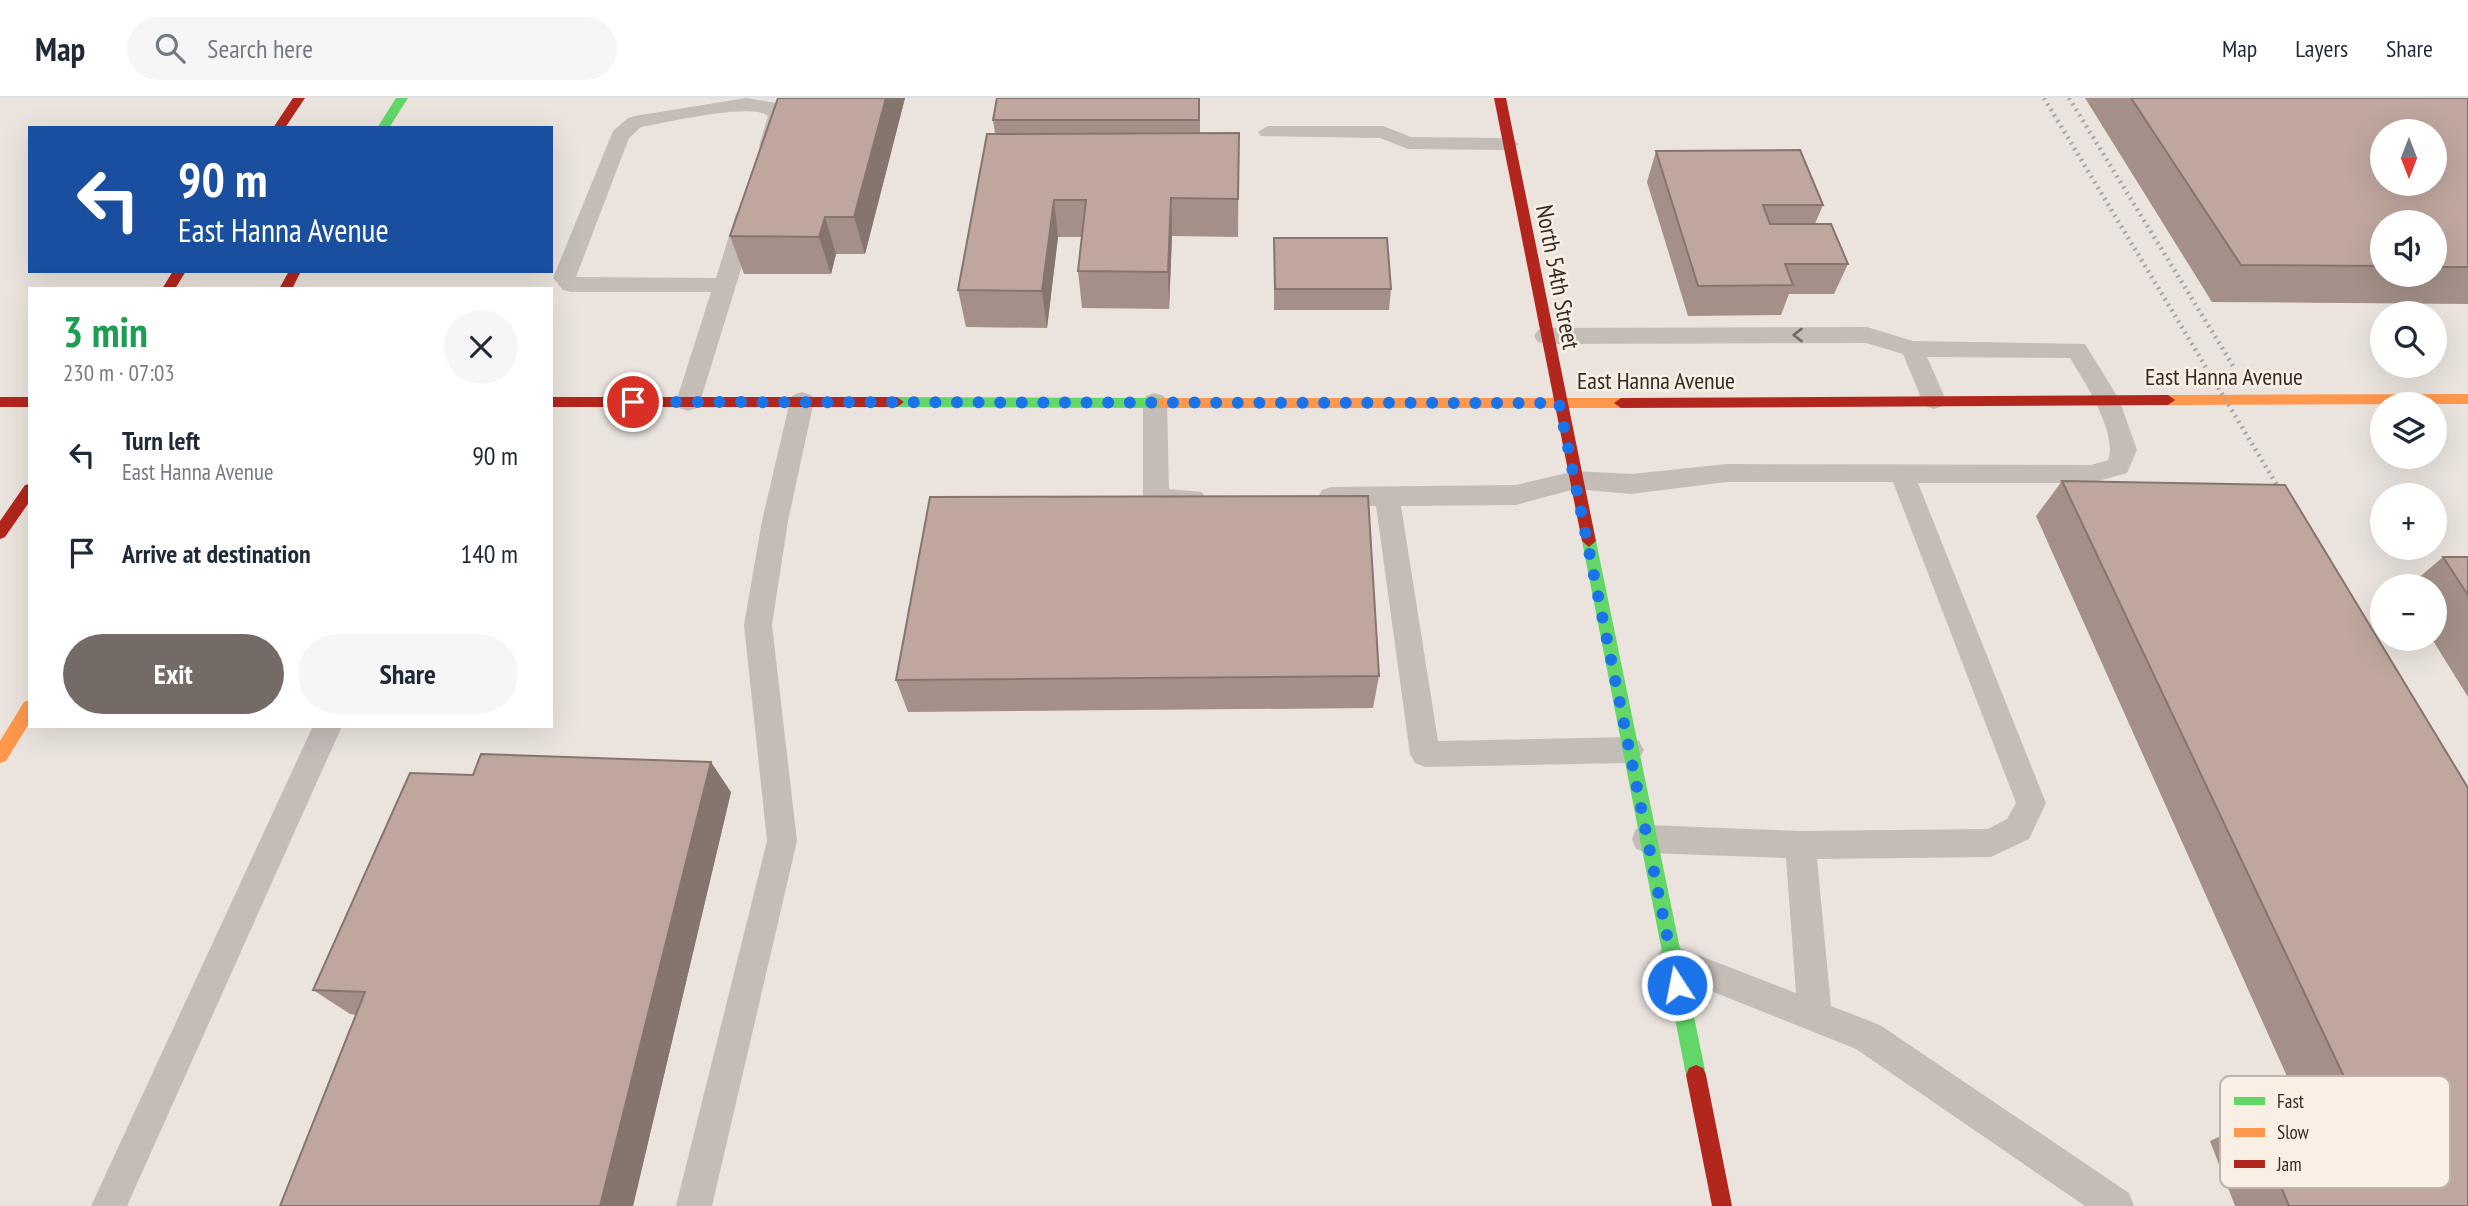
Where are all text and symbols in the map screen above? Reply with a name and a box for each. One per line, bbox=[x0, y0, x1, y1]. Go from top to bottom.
search box bbox=[127, 17, 617, 80]
text: Map bbox=[35, 27, 85, 70]
icon: search bbox=[151, 29, 189, 67]
text: Search here bbox=[207, 32, 313, 65]
text: Map bbox=[2222, 33, 2257, 64]
text: Layers bbox=[2295, 33, 2348, 64]
text: Share bbox=[2386, 33, 2433, 64]
north arrow bbox=[2370, 119, 2446, 196]
map controls bbox=[2370, 119, 2447, 651]
text: 90 m bbox=[178, 147, 267, 211]
icon: left bbox=[63, 154, 154, 245]
street label: North 54th Street bbox=[1529, 202, 1587, 352]
text: East Hanna Avenue bbox=[178, 209, 389, 251]
button: sound bbox=[2370, 210, 2447, 287]
button: search bbox=[2370, 301, 2447, 378]
text: 3 min bbox=[63, 304, 148, 359]
button: close bbox=[444, 310, 518, 384]
one-way arrow bbox=[1793, 327, 1803, 343]
text: 230 m · 07:03 bbox=[63, 358, 175, 387]
street label: East Hanna Avenue bbox=[2145, 361, 2303, 392]
street label: East Hanna Avenue bbox=[1577, 365, 1735, 396]
pin bbox=[603, 372, 663, 432]
icon: arrive bbox=[614, 383, 652, 421]
button: layers bbox=[2370, 392, 2447, 469]
text: Turn left bbox=[122, 424, 200, 457]
icon: left bbox=[63, 436, 101, 474]
text: 90 m bbox=[472, 439, 518, 472]
text: East Hanna Avenue bbox=[122, 457, 273, 486]
button: + bbox=[2370, 483, 2447, 560]
icon: arrive bbox=[63, 534, 101, 572]
text: Arrive at destination bbox=[122, 537, 311, 570]
text: 140 m bbox=[460, 537, 518, 570]
button: − bbox=[2370, 574, 2447, 651]
button: Exit bbox=[63, 634, 284, 714]
button: Share bbox=[298, 634, 518, 714]
position arrow bbox=[1640, 948, 1714, 1022]
legend bbox=[2220, 1076, 2450, 1188]
text: Fast bbox=[2277, 1089, 2305, 1113]
text: Slow bbox=[2277, 1120, 2310, 1144]
text: Jam bbox=[2276, 1152, 2302, 1176]

